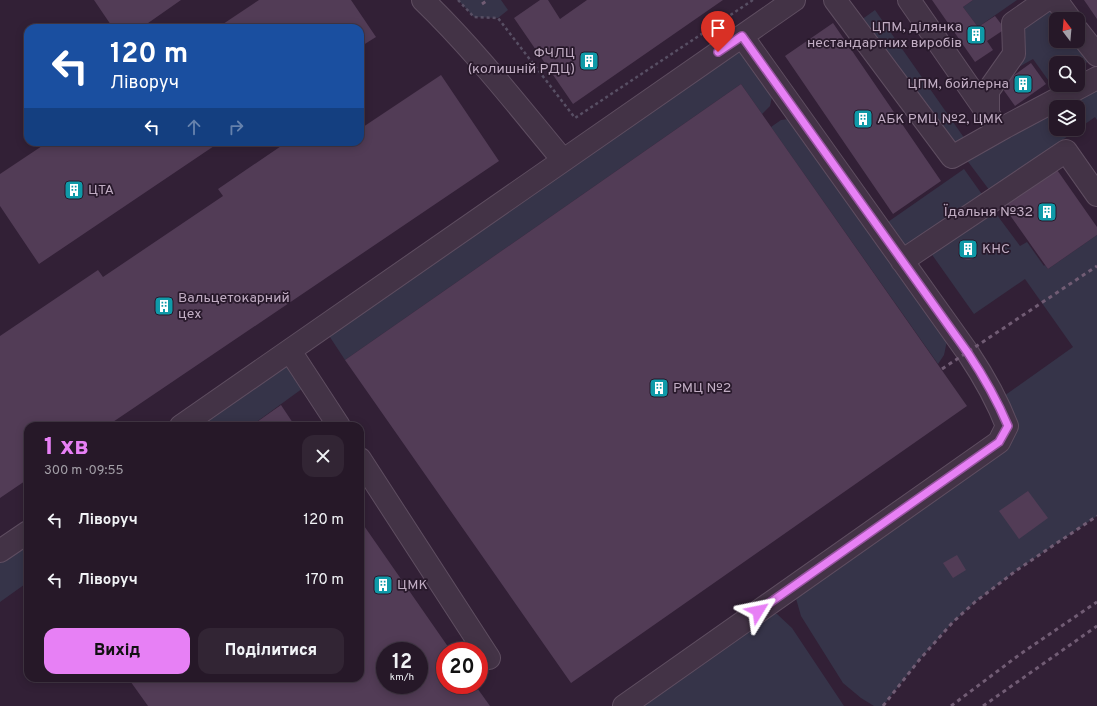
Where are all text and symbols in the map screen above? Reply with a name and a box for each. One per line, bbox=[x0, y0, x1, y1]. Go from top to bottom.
pin bbox=[701, 11, 735, 52]
north arrow bbox=[1049, 12, 1085, 48]
map controls bbox=[1049, 12, 1085, 136]
icon: arrive bbox=[707, 17, 729, 39]
place label: ЦПМ, ділянка нестандартних виробів bbox=[807, 19, 962, 52]
building icon: ЦПМ, ділянка нестандартних виробів bbox=[965, 24, 987, 46]
text: 120 m bbox=[110, 37, 188, 73]
icon: left bbox=[44, 40, 96, 92]
place label: ФЧЛЦ (колишній РДЦ) bbox=[468, 45, 575, 78]
building icon: ФЧЛЦ (колишній РДЦ) bbox=[578, 50, 600, 72]
button: search bbox=[1049, 56, 1085, 92]
text: Ліворуч bbox=[110, 72, 179, 95]
building icon: ЦПМ, бойлерна bbox=[1012, 73, 1034, 95]
place label: ЦПМ, бойлерна bbox=[907, 76, 1009, 93]
button: layers bbox=[1049, 100, 1085, 136]
building icon: АБК РМЦ №2, ЦМК bbox=[852, 108, 874, 130]
place label: АБК РМЦ №2, ЦМК bbox=[877, 111, 1003, 128]
icon: left bbox=[141, 116, 163, 138]
icon: ahead bbox=[183, 116, 205, 138]
icon: right bbox=[225, 116, 247, 138]
building icon: ЦТА bbox=[63, 179, 85, 201]
place label: ЦТА bbox=[88, 182, 114, 199]
building icon: Їдальня №32 bbox=[1036, 201, 1058, 223]
place label: Їдальня №32 bbox=[944, 203, 1033, 221]
building icon: КНС bbox=[957, 238, 979, 260]
place label: КНС bbox=[982, 241, 1010, 258]
place label: Вальцетокарний цех bbox=[178, 290, 290, 323]
building icon: Вальцетокарний цех bbox=[153, 295, 175, 317]
building icon: РМЦ №2 bbox=[648, 377, 670, 399]
place label: РМЦ №2 bbox=[673, 380, 731, 397]
text: 1 хв bbox=[44, 433, 89, 463]
button: close bbox=[302, 435, 344, 477]
text: 300 m · 09:55 bbox=[44, 463, 124, 479]
icon: left bbox=[44, 509, 66, 531]
text: Ліворуч bbox=[78, 511, 138, 530]
text: 120 m bbox=[303, 511, 344, 530]
icon: left bbox=[44, 569, 66, 591]
text: Ліворуч bbox=[78, 571, 138, 590]
text: 170 m bbox=[305, 571, 344, 590]
building icon: ЦМК bbox=[372, 574, 394, 596]
place label: ЦМК bbox=[397, 577, 428, 594]
position arrow bbox=[737, 590, 779, 632]
button: Вихід bbox=[44, 628, 190, 674]
button: Поділитися bbox=[198, 628, 344, 674]
speed limit sign: 20 bbox=[436, 642, 488, 694]
text: 12 bbox=[392, 650, 412, 676]
text: km/h bbox=[390, 671, 414, 684]

